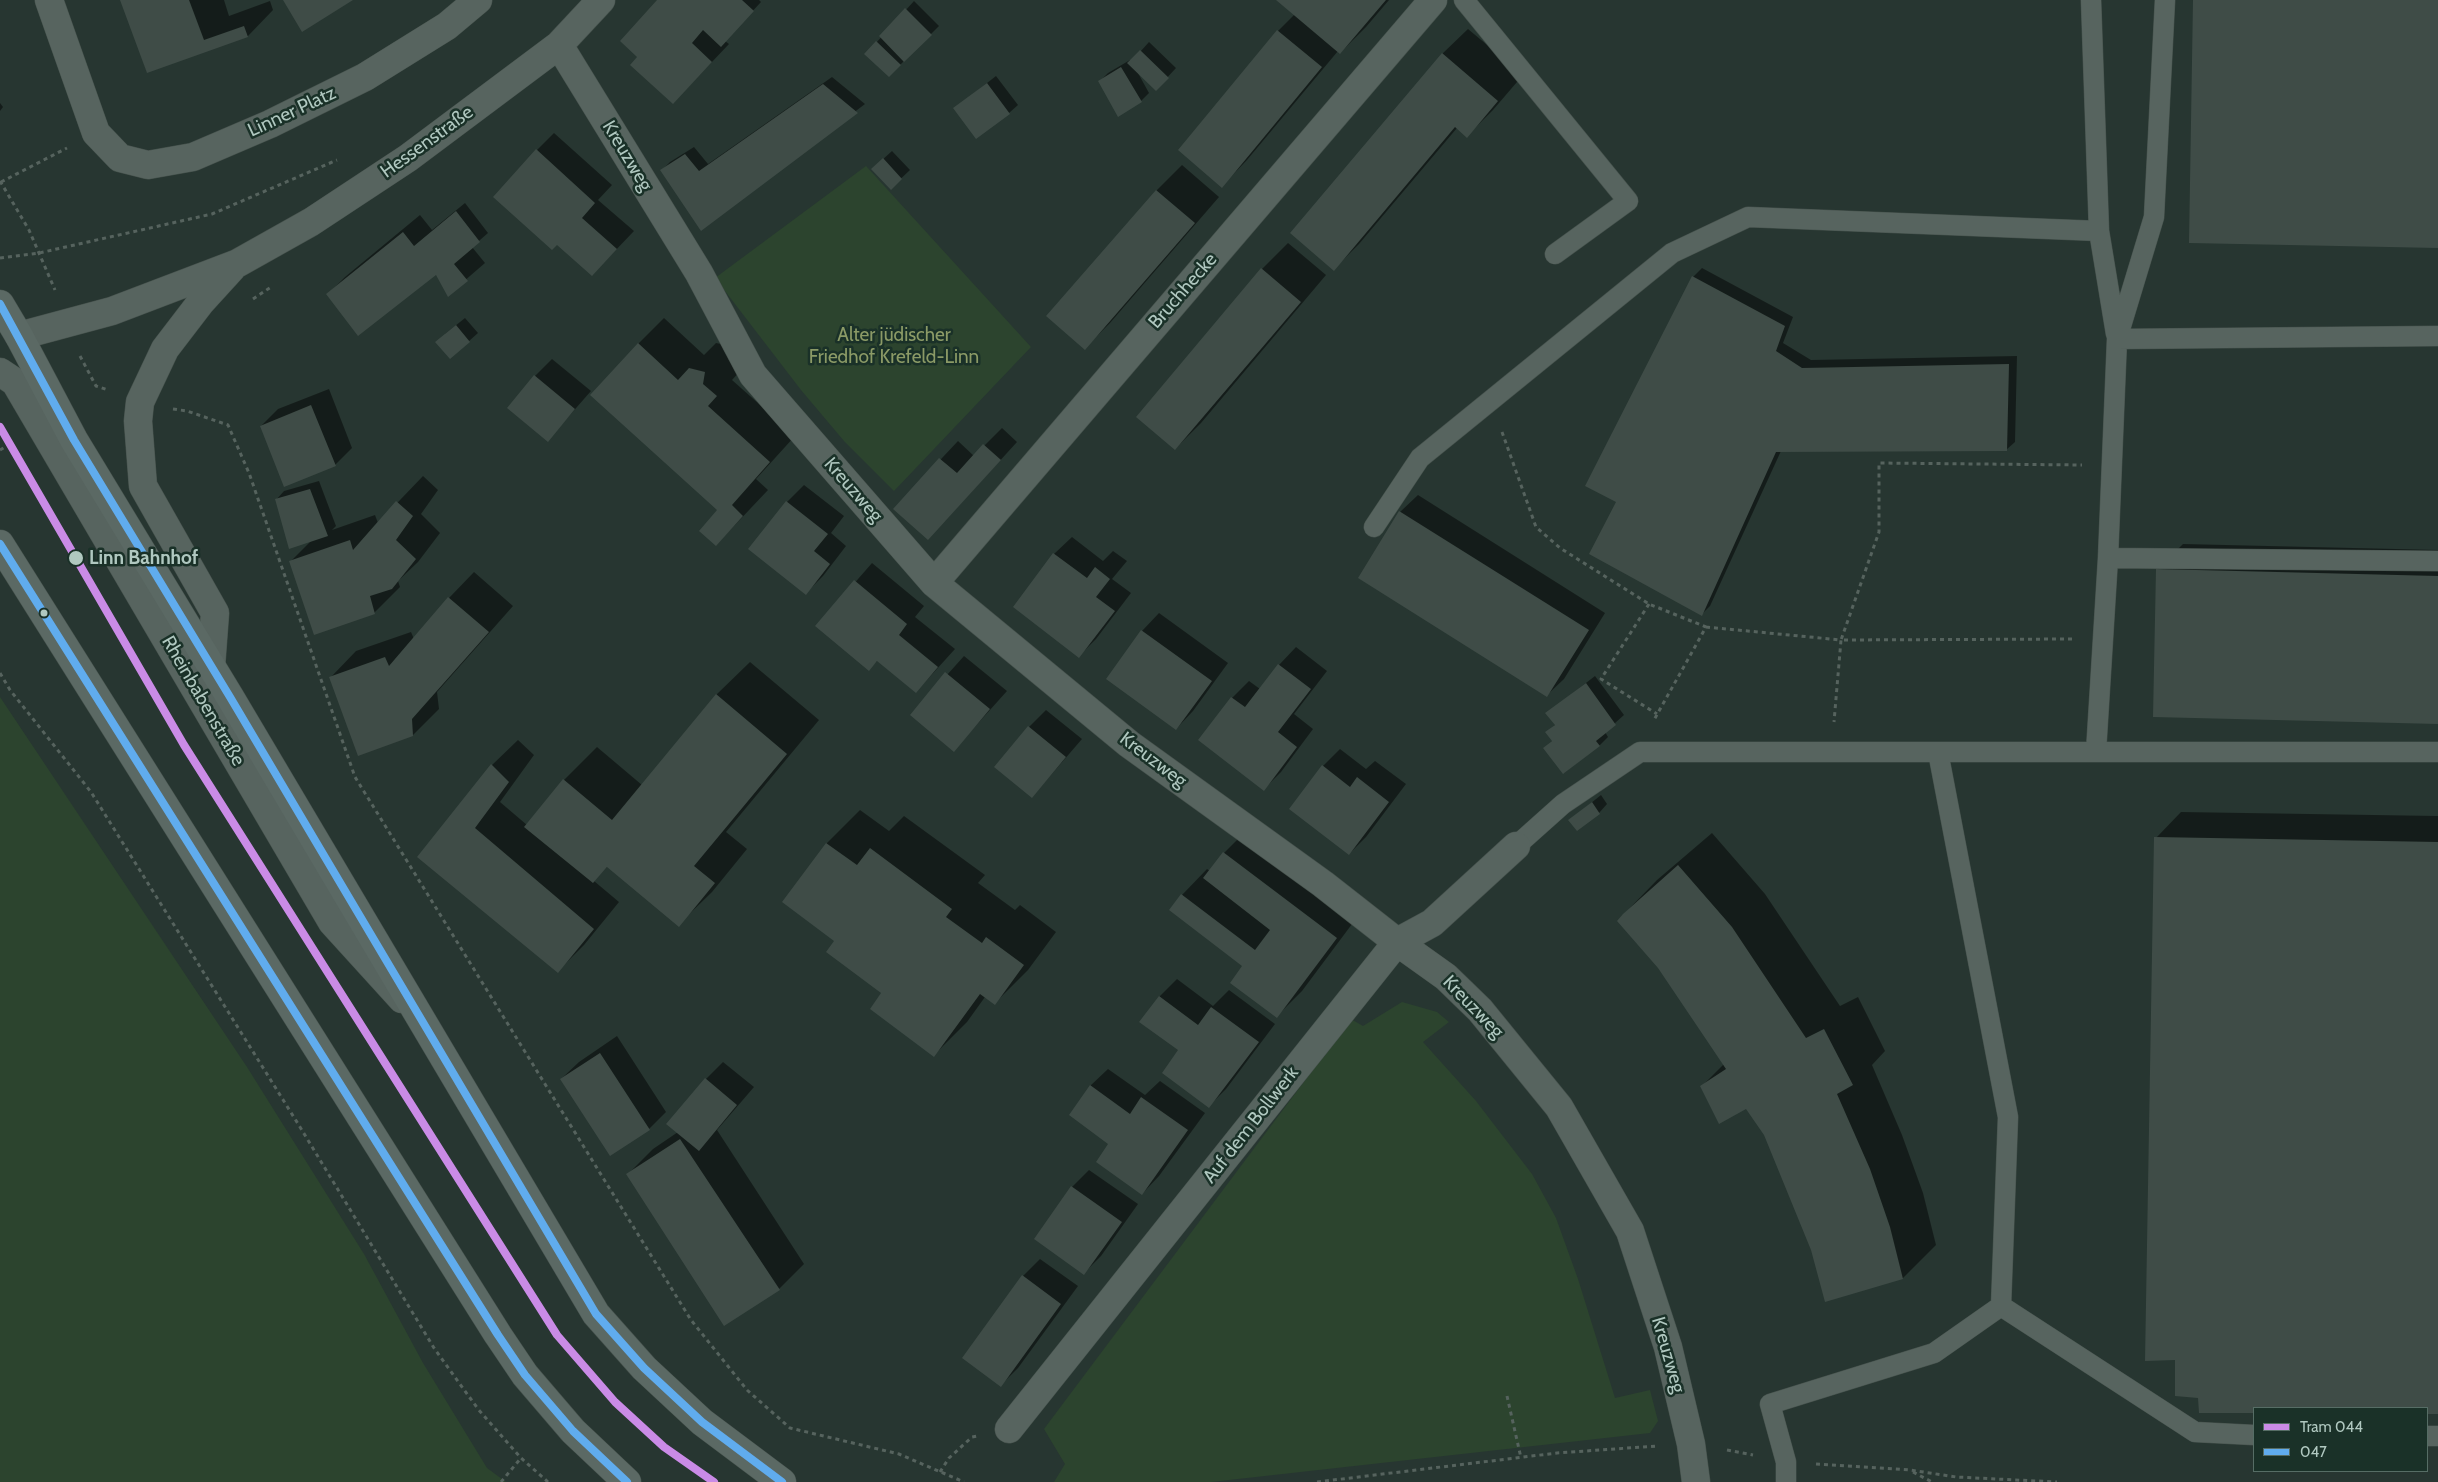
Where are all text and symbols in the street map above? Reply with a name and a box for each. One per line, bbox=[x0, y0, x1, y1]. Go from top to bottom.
street label: Linner Platz bbox=[244, 82, 340, 142]
street label: Hessenstraße bbox=[376, 101, 478, 183]
street label: Kreuzweg bbox=[597, 117, 657, 195]
street label: Bruchhecke bbox=[1144, 249, 1222, 333]
park label: Alter jüdischer Friedhof Krefeld-Linn bbox=[809, 324, 979, 368]
street label: Kreuzweg bbox=[819, 453, 887, 527]
place label: Linn Bahnhof bbox=[89, 547, 198, 569]
marker: Linn Bahnhof bbox=[67, 549, 85, 567]
unlabelled marker bbox=[39, 608, 49, 618]
street label: Rheinbabenstraße bbox=[157, 632, 249, 770]
street label: Kreuzweg bbox=[1115, 727, 1191, 793]
street label: Kreuzweg bbox=[1438, 971, 1508, 1043]
street label: Auf dem Bollwerk bbox=[1198, 1062, 1304, 1188]
street label: Kreuzweg bbox=[1646, 1314, 1690, 1396]
legend bbox=[2253, 1407, 2428, 1472]
text: Tram 044 bbox=[2300, 1418, 2363, 1436]
text: 047 bbox=[2300, 1443, 2327, 1461]

